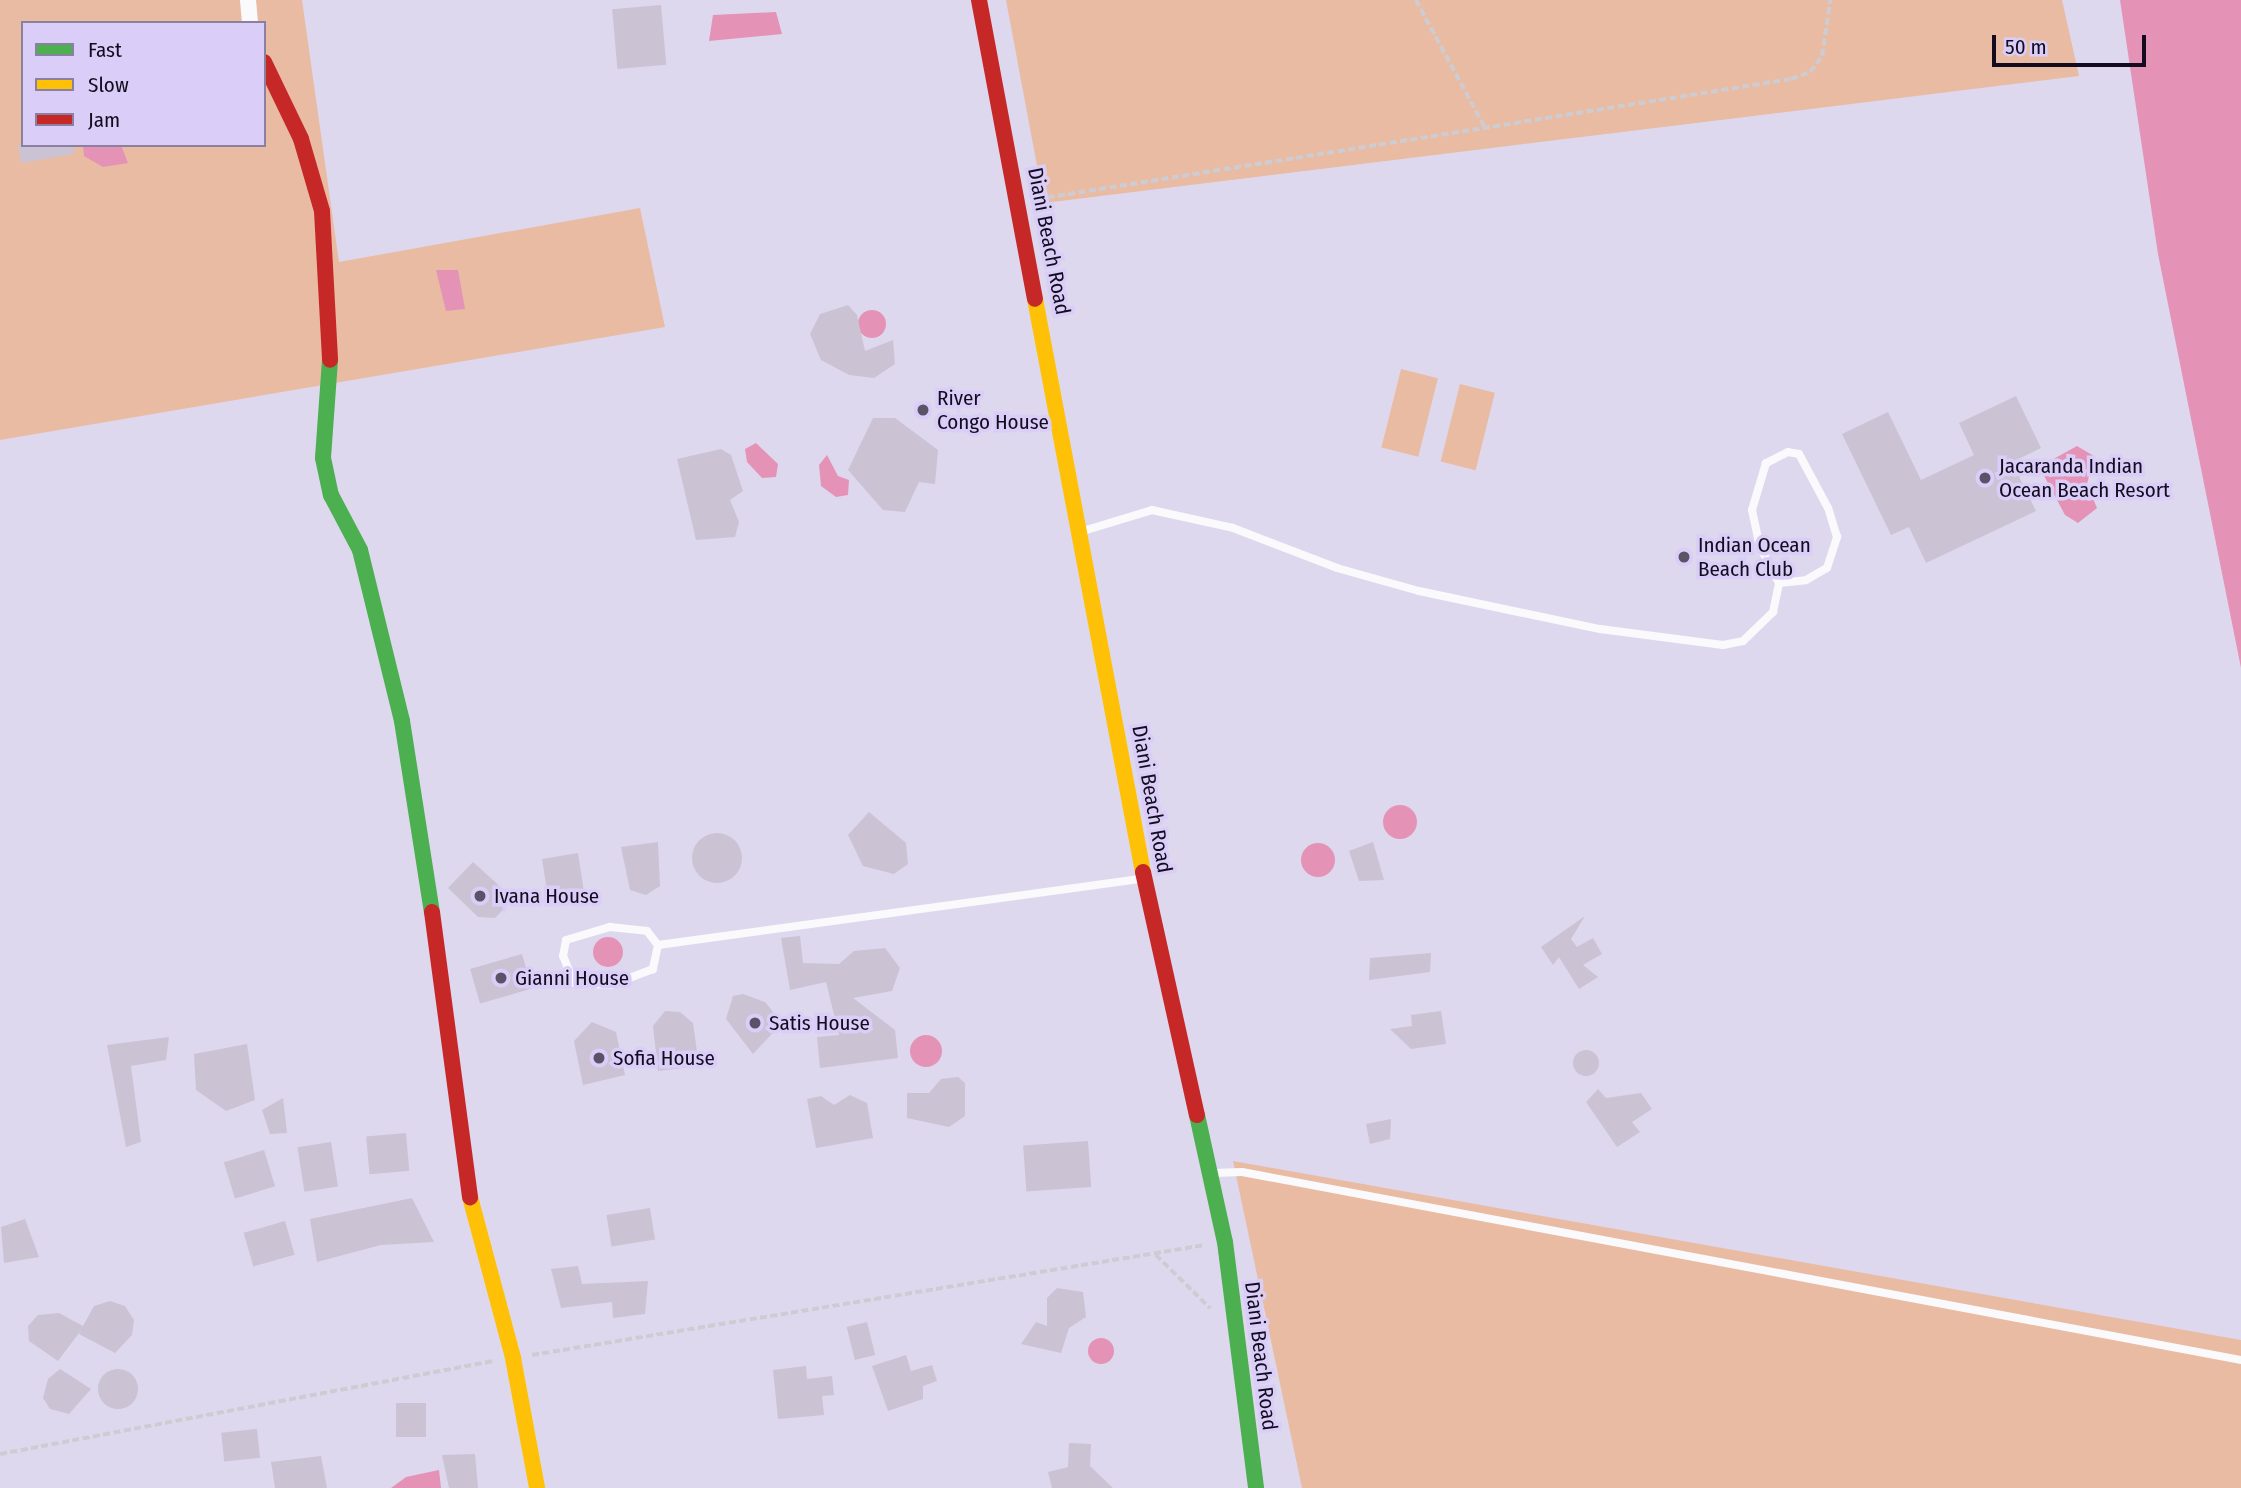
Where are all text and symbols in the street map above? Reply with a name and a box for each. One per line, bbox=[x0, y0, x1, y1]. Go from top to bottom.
legend bbox=[21, 21, 266, 147]
scale bar bbox=[1996, 21, 2150, 65]
text: 50 m bbox=[2005, 34, 2047, 60]
text: Fast bbox=[88, 37, 122, 63]
text: Slow bbox=[88, 72, 129, 98]
text: Jam bbox=[88, 107, 120, 133]
street label: Diani Beach Road bbox=[1022, 165, 1076, 317]
place label: River Congo House bbox=[937, 385, 1049, 435]
marker: River Congo House bbox=[915, 402, 931, 418]
place label: Jacaranda Indian Ocean Beach Resort bbox=[1999, 453, 2170, 503]
marker: Jacaranda Indian Ocean Beach Resort bbox=[1977, 470, 1993, 486]
place label: Indian Ocean Beach Club bbox=[1698, 532, 1811, 582]
marker: Indian Ocean Beach Club bbox=[1676, 549, 1692, 565]
street label: Diani Beach Road bbox=[1127, 723, 1177, 875]
place label: Ivana House bbox=[494, 883, 599, 909]
marker: Ivana House bbox=[472, 888, 488, 904]
place label: Gianni House bbox=[515, 965, 629, 991]
marker: Gianni House bbox=[493, 970, 509, 986]
place label: Satis House bbox=[769, 1010, 870, 1036]
marker: Satis House bbox=[747, 1015, 763, 1031]
place label: Sofia House bbox=[613, 1045, 715, 1071]
marker: Sofia House bbox=[591, 1050, 607, 1066]
street label: Diani Beach Road bbox=[1239, 1280, 1283, 1432]

